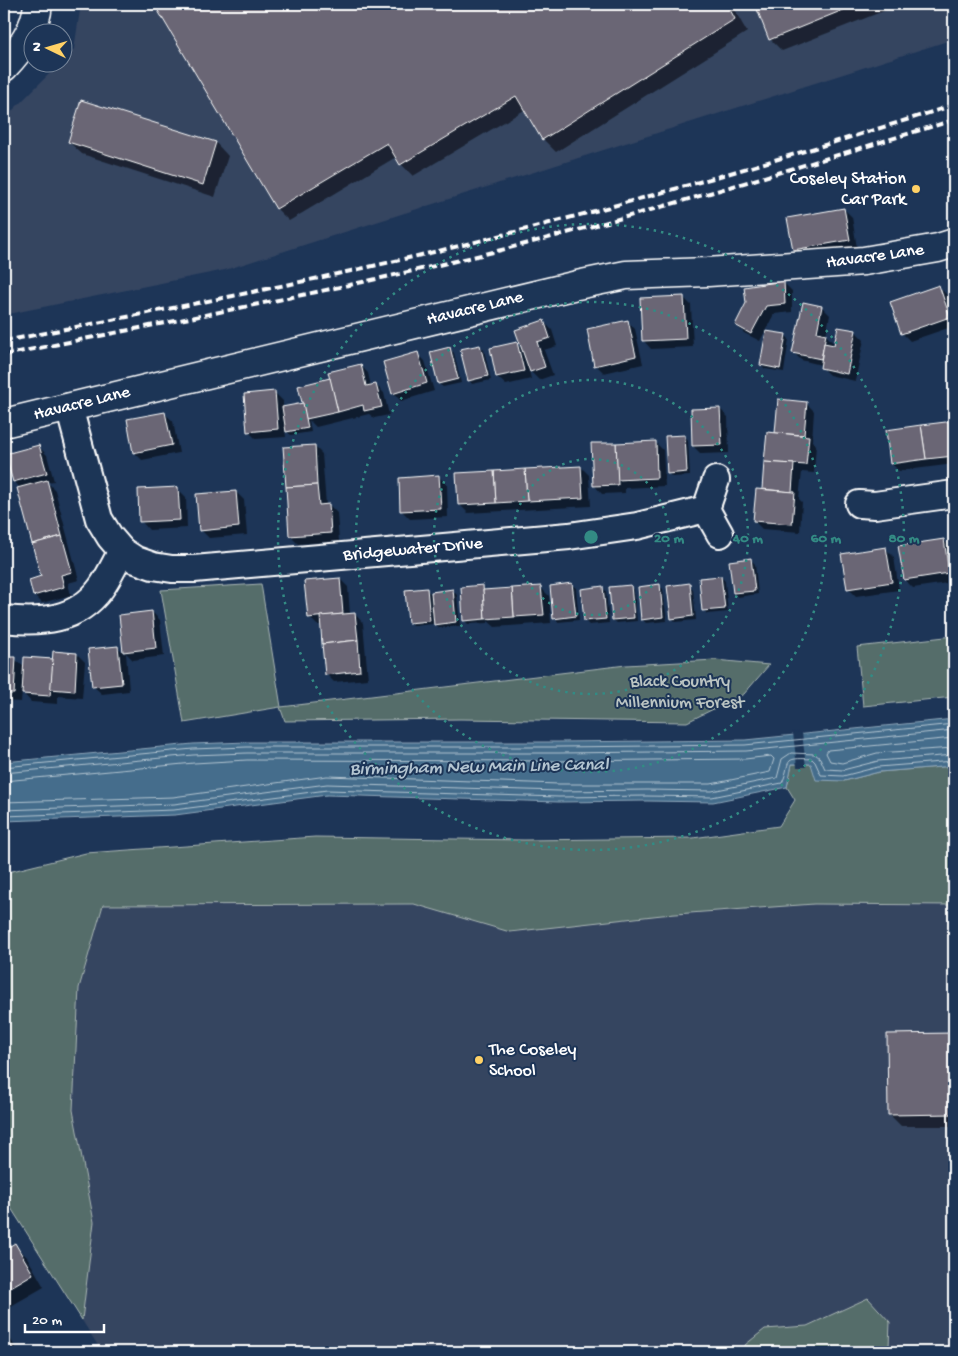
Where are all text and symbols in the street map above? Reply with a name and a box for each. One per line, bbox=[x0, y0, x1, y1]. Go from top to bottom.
north arrow bbox=[22, 22, 72, 72]
text: N bbox=[29, 42, 46, 52]
place label: Coseley Station Car Park bbox=[790, 169, 908, 211]
marker: Coseley Station Car Park bbox=[910, 183, 922, 195]
street label: Havacre Lane bbox=[825, 240, 926, 274]
street label: Havacre Lane bbox=[425, 287, 526, 331]
street label: Havacre Lane bbox=[32, 382, 133, 426]
centre of rings bbox=[582, 528, 600, 546]
text: 20 m bbox=[654, 530, 684, 548]
text: 40 m bbox=[732, 530, 763, 548]
text: 60 m bbox=[811, 530, 842, 548]
text: 80 m bbox=[889, 530, 920, 548]
street label: Bridgewater Drive bbox=[341, 533, 484, 567]
park label: Black Country Millennium Forest bbox=[616, 672, 746, 714]
water label: Birmingham New Main Line Canal bbox=[350, 754, 610, 782]
place label: The Coseley School bbox=[488, 1040, 576, 1082]
marker: The Coseley School bbox=[473, 1054, 485, 1066]
scale bar bbox=[25, 1301, 104, 1333]
text: 20 m bbox=[32, 1312, 62, 1330]

